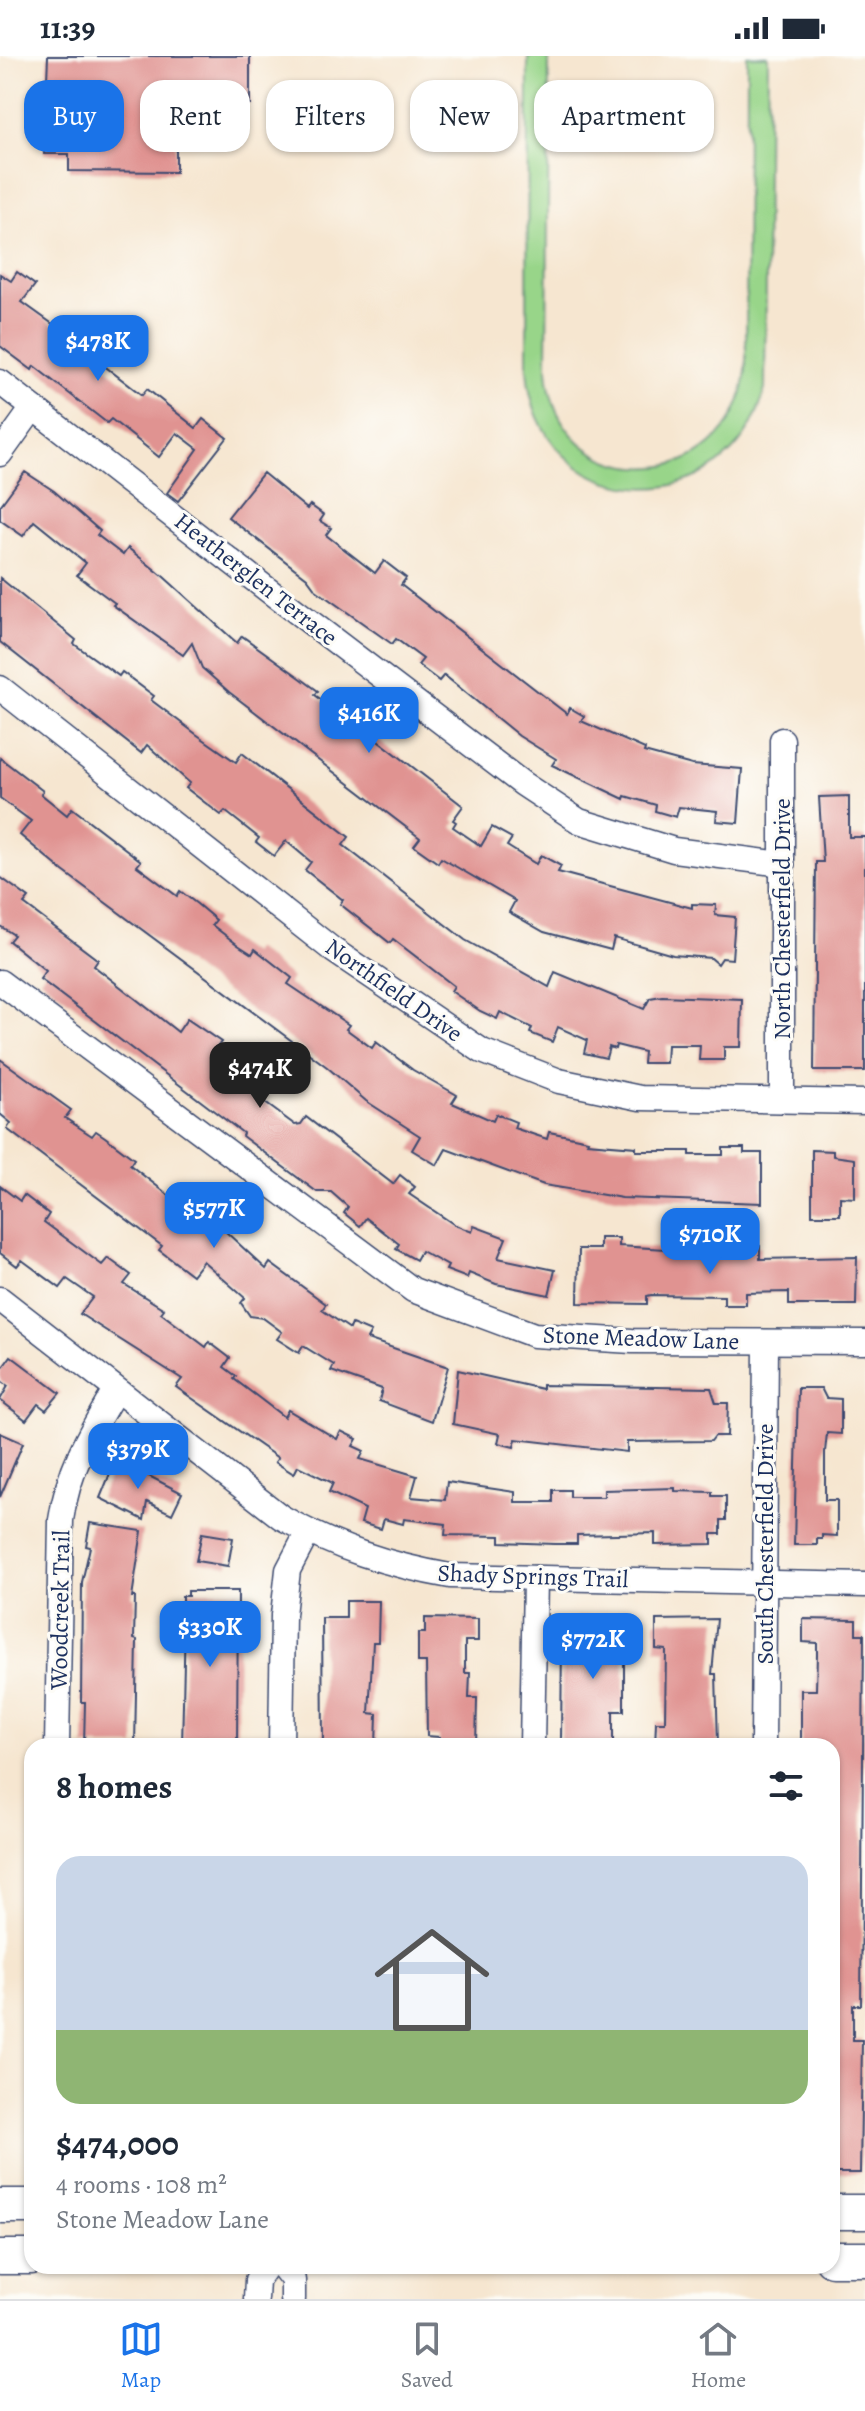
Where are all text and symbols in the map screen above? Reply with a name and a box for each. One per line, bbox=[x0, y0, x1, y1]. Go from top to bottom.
text: 11:39 bbox=[40, 8, 95, 48]
chip: Buy bbox=[24, 80, 124, 152]
chip: Rent bbox=[140, 80, 250, 152]
chip: Filters bbox=[266, 80, 394, 152]
chip: New bbox=[410, 80, 518, 152]
chip: Apartment bbox=[534, 80, 714, 152]
pin: $478K bbox=[42, 315, 154, 383]
text: $478K bbox=[65, 323, 131, 358]
street label: Heatherglen Terrace bbox=[168, 505, 344, 653]
pin: $416K bbox=[313, 687, 425, 755]
text: $416K bbox=[338, 695, 400, 730]
street label: North Chesterfield Drive bbox=[766, 798, 798, 1040]
street label: Northfield Drive bbox=[319, 931, 469, 1049]
pin: $474K bbox=[204, 1042, 316, 1110]
text: $474K bbox=[228, 1050, 292, 1085]
pin: $577K bbox=[158, 1182, 270, 1250]
text: $577K bbox=[183, 1190, 245, 1225]
pin: $710K bbox=[654, 1208, 766, 1276]
text: $710K bbox=[679, 1216, 741, 1251]
street label: Stone Meadow Lane bbox=[542, 1319, 740, 1357]
pin: $379K bbox=[82, 1423, 194, 1491]
street label: South Chesterfield Drive bbox=[749, 1424, 781, 1664]
text: $379K bbox=[106, 1431, 170, 1466]
street label: Woodcreek Trail bbox=[43, 1530, 77, 1691]
street label: Shady Springs Trail bbox=[437, 1557, 629, 1595]
pin: $330K bbox=[154, 1601, 266, 1669]
text: $330K bbox=[178, 1609, 242, 1644]
pin: $772K bbox=[537, 1613, 649, 1681]
text: $772K bbox=[561, 1621, 625, 1656]
text: 8 homes bbox=[56, 1763, 172, 1810]
icon: filters bbox=[764, 1764, 808, 1808]
icon: home bbox=[360, 1908, 504, 2052]
text: $474,000 bbox=[56, 2120, 179, 2167]
text: 4 rooms · 108 m² bbox=[56, 2167, 227, 2202]
text: Stone Meadow Lane bbox=[56, 2202, 269, 2237]
tab: Map bbox=[119, 2317, 163, 2395]
tab: Saved bbox=[401, 2317, 453, 2395]
tab: Home bbox=[691, 2317, 746, 2395]

